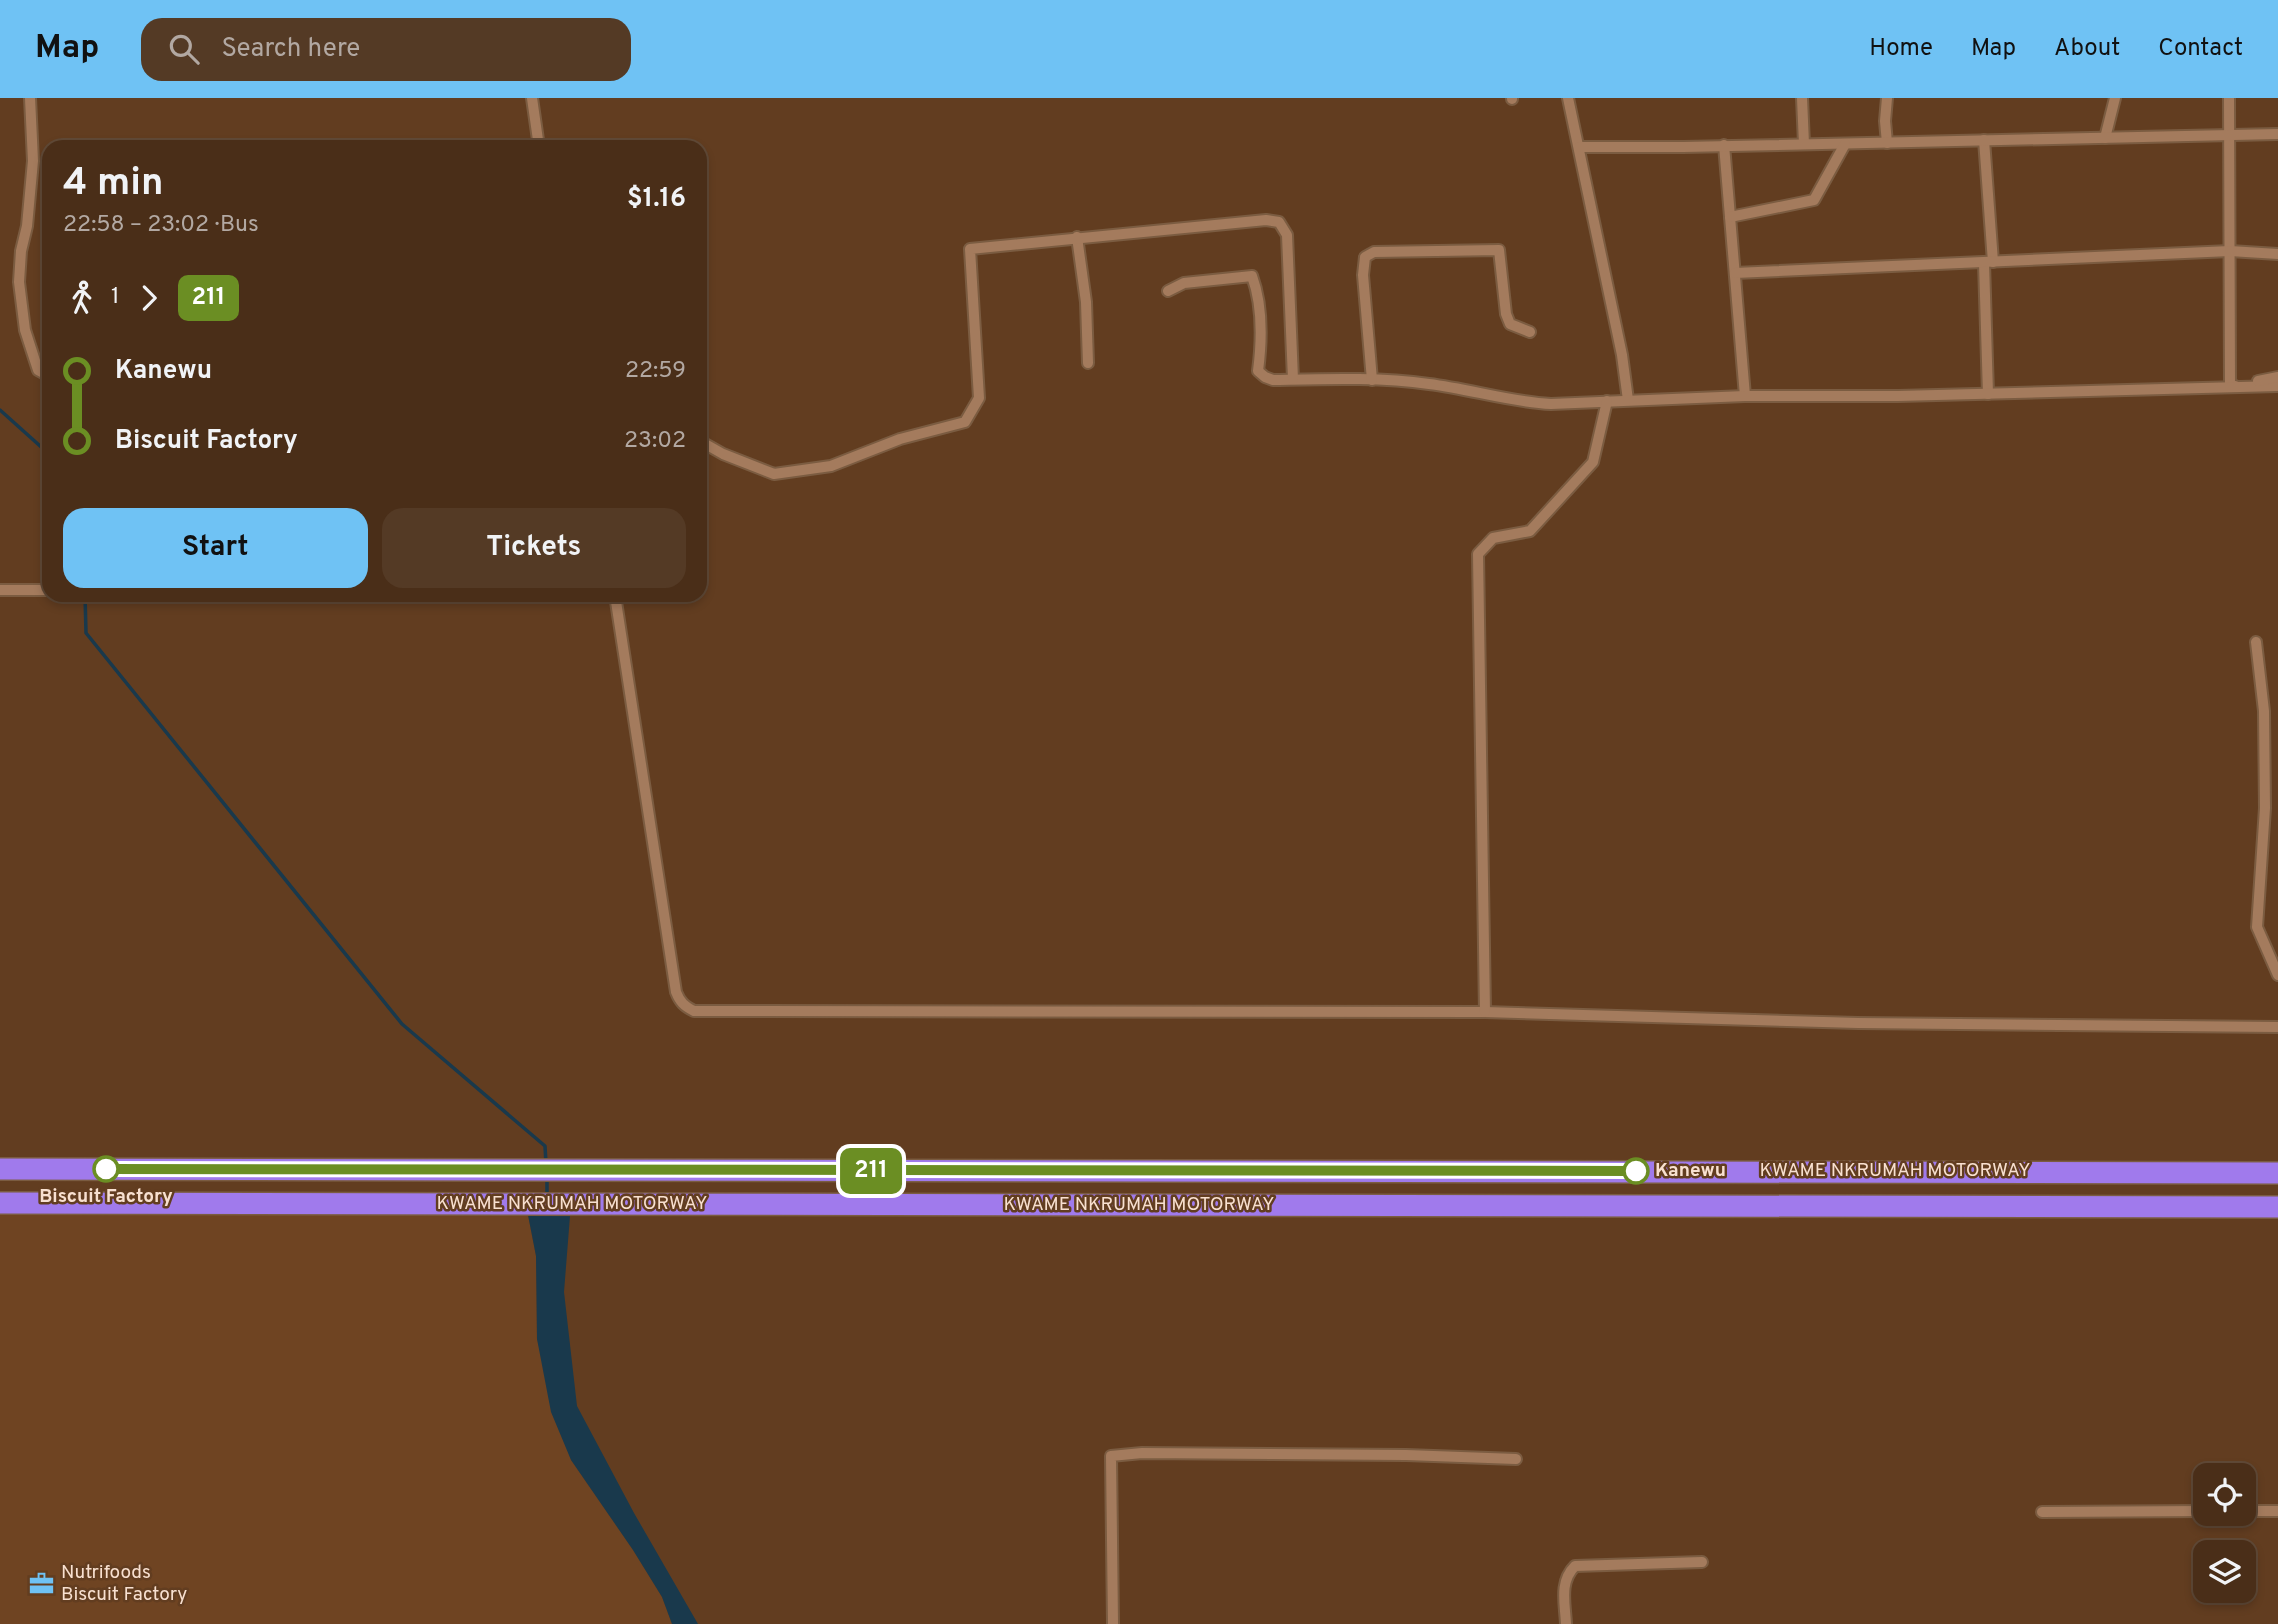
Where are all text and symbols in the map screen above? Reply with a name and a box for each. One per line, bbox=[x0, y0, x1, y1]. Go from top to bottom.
search box bbox=[141, 18, 631, 81]
text: Map bbox=[35, 28, 99, 70]
icon: search bbox=[165, 30, 203, 68]
text: Search here bbox=[221, 33, 360, 66]
text: Home bbox=[1869, 34, 1933, 64]
text: Map bbox=[1971, 34, 2016, 64]
text: About bbox=[2054, 34, 2120, 64]
text: Contact bbox=[2158, 34, 2243, 64]
text: 4 min bbox=[63, 160, 163, 209]
text: $1.16 bbox=[627, 183, 686, 216]
text: 22:58 – 23:02 · Bus bbox=[63, 211, 259, 240]
icon: walk bbox=[63, 279, 101, 317]
icon: forward bbox=[130, 279, 168, 317]
text: 1 bbox=[111, 283, 120, 312]
text: 211 bbox=[192, 283, 225, 313]
text: Kanewu bbox=[115, 355, 212, 388]
text: 22:59 bbox=[625, 357, 686, 386]
text: Biscuit Factory bbox=[115, 425, 298, 458]
text: 23:02 bbox=[624, 427, 686, 456]
button: Start bbox=[63, 508, 368, 588]
button: Tickets bbox=[382, 508, 686, 588]
line badge: 211 bbox=[831, 1148, 911, 1194]
marker: Biscuit Factory bbox=[93, 1156, 119, 1182]
text: 211 bbox=[854, 1156, 888, 1186]
marker: Kanewu bbox=[1623, 1158, 1649, 1184]
place label: Kanewu bbox=[1655, 1159, 1726, 1183]
street label: KWAME NKRUMAH MOTORWAY bbox=[1760, 1159, 2030, 1183]
place label: Biscuit Factory bbox=[39, 1185, 173, 1209]
street label: KWAME NKRUMAH MOTORWAY bbox=[437, 1192, 707, 1216]
street label: KWAME NKRUMAH MOTORWAY bbox=[1004, 1193, 1274, 1217]
map controls bbox=[2193, 1463, 2256, 1603]
button: locate bbox=[2193, 1463, 2256, 1526]
button: layers bbox=[2193, 1540, 2256, 1603]
place label: Nutrifoods Biscuit Factory bbox=[61, 1561, 187, 1607]
office icon: Nutrifoods Biscuit Factory bbox=[27, 1570, 55, 1598]

